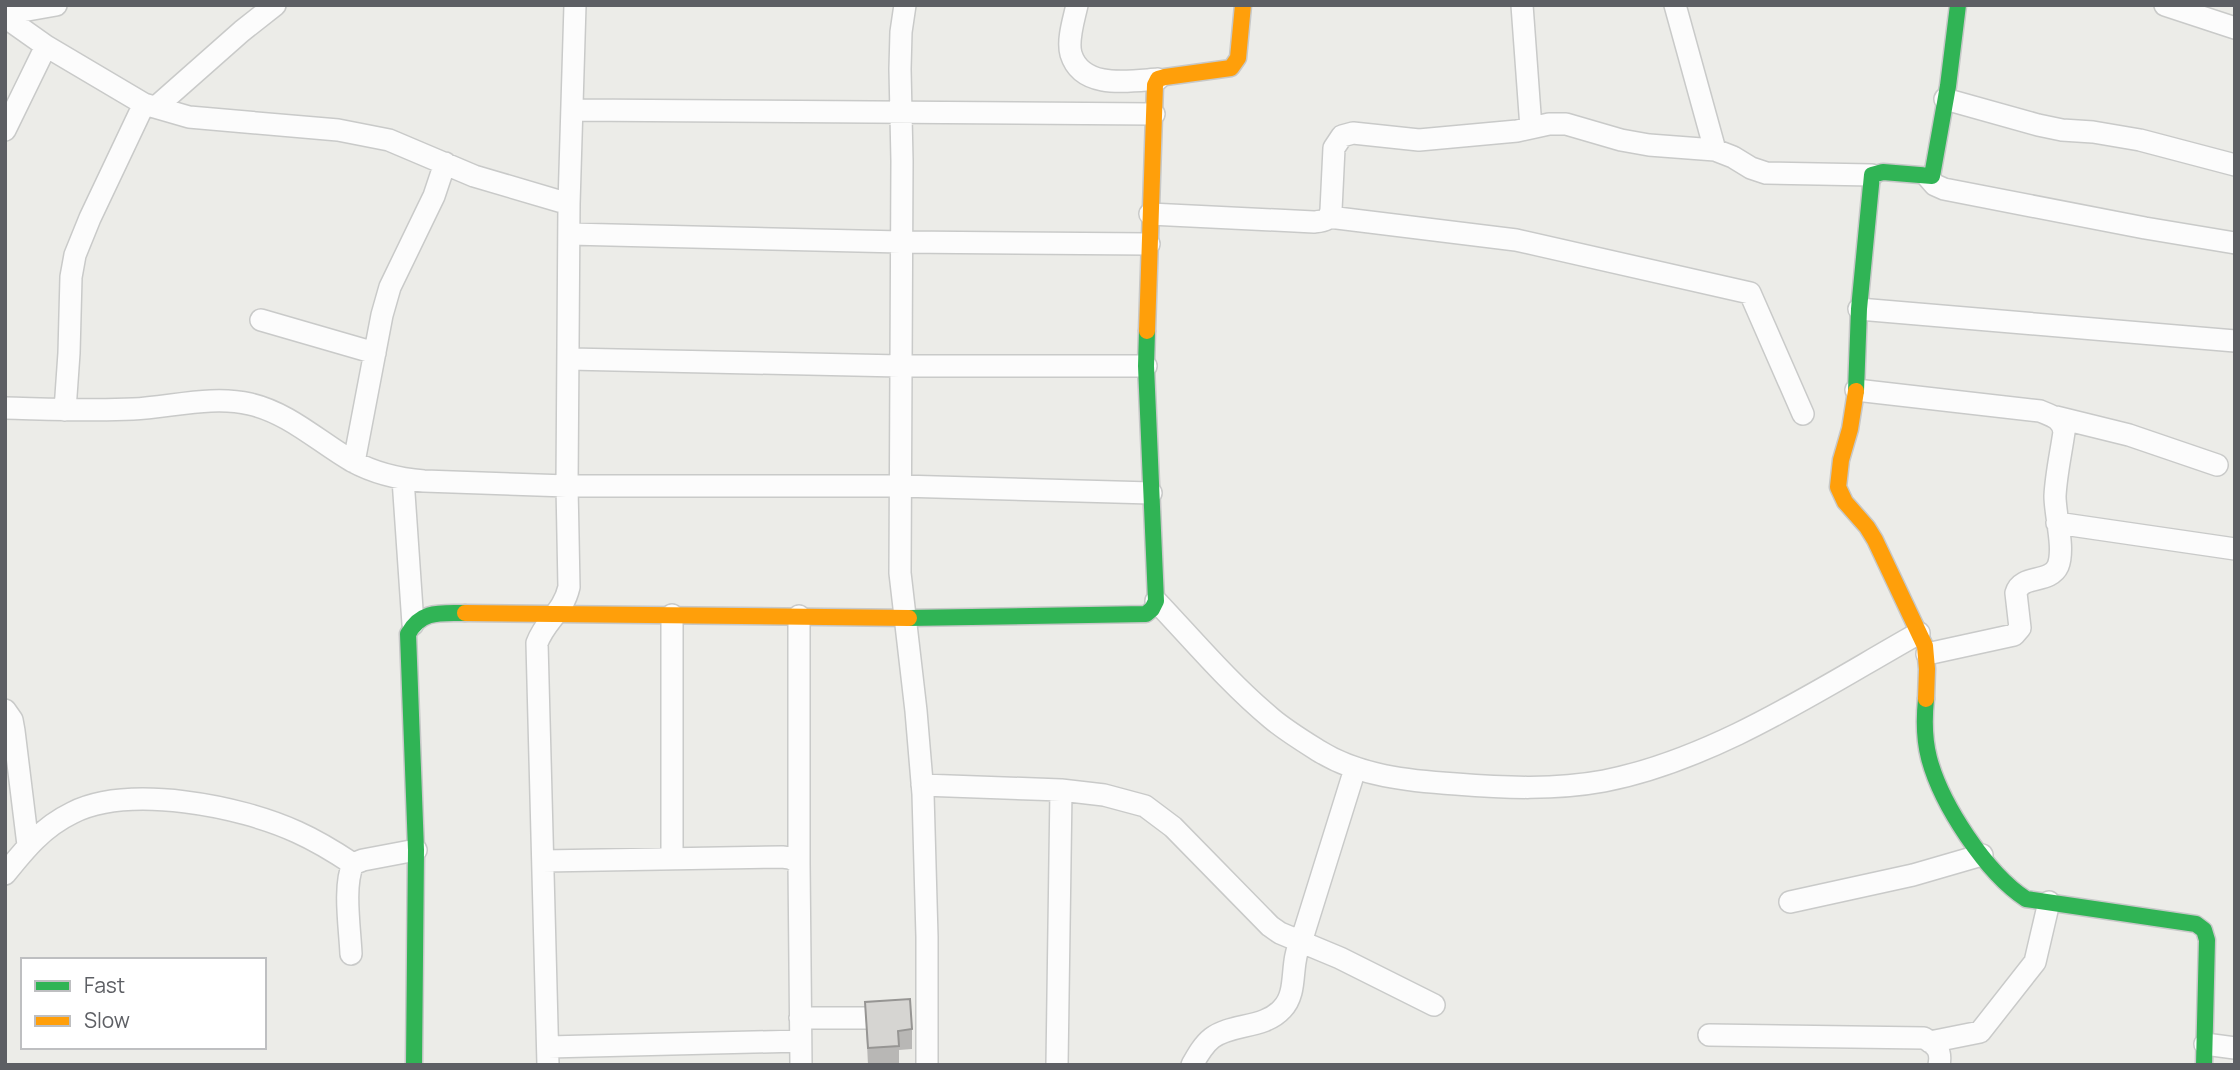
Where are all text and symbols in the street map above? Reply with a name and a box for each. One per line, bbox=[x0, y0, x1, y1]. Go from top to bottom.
legend bbox=[21, 958, 266, 1049]
text: Fast bbox=[84, 971, 125, 999]
text: Slow bbox=[84, 1006, 130, 1034]

